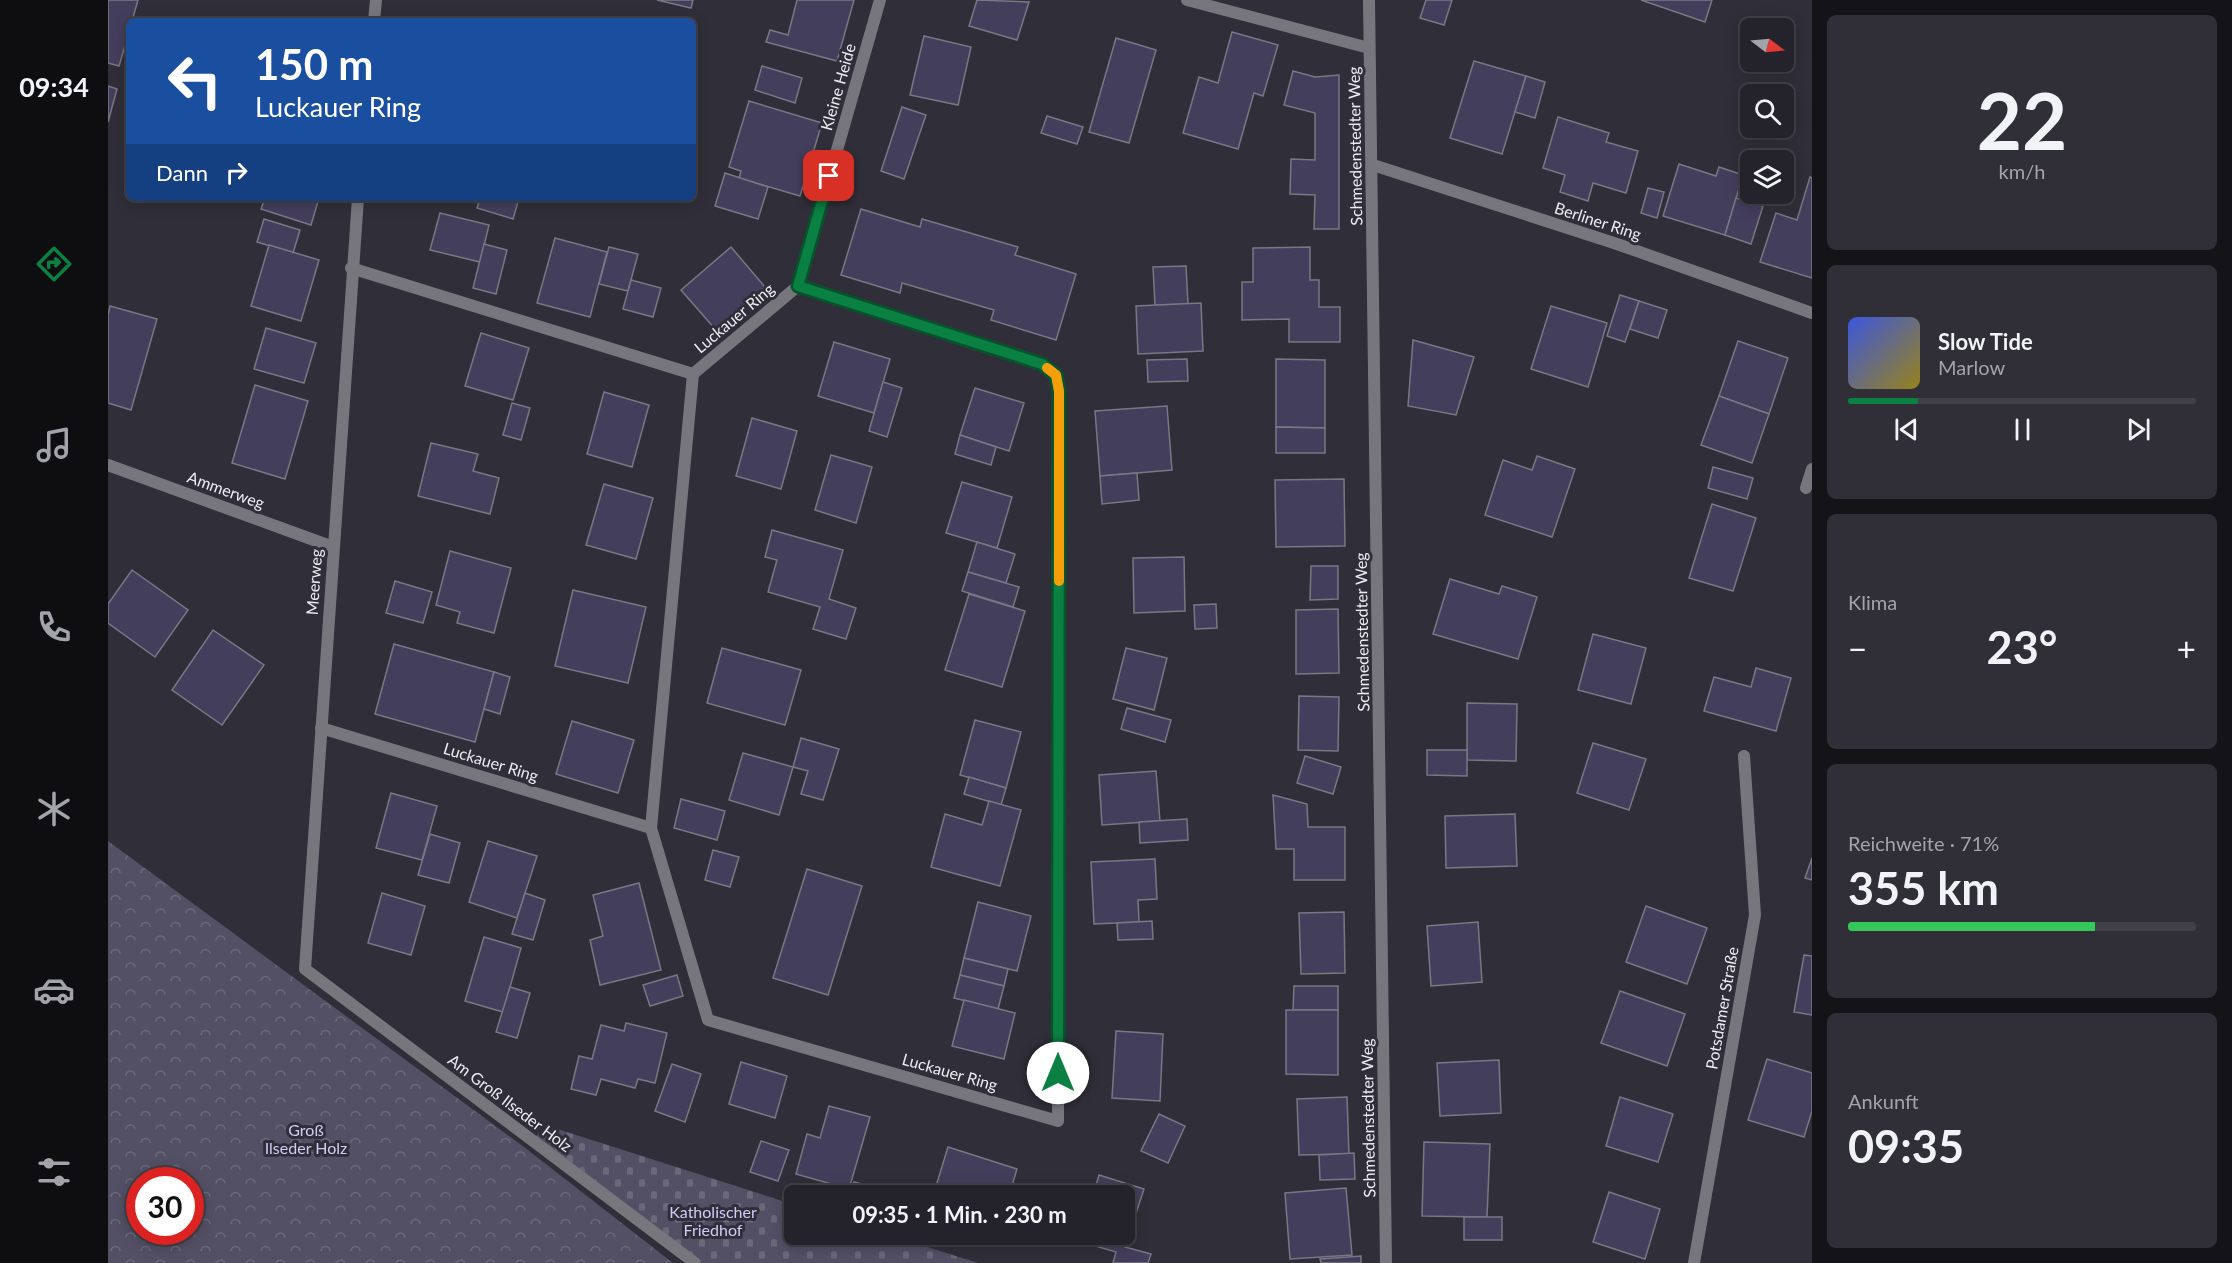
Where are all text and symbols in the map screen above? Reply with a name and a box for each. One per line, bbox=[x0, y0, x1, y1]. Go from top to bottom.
north arrow bbox=[1740, 18, 1794, 72]
map controls bbox=[1740, 18, 1794, 204]
text: 150 m bbox=[255, 39, 373, 89]
street label: Kleine Heide bbox=[816, 41, 859, 133]
icon: left bbox=[156, 42, 234, 120]
street label: Schmedenstedter Weg bbox=[1344, 66, 1365, 226]
text: 09:34 bbox=[19, 70, 89, 103]
text: 22 bbox=[1977, 73, 2067, 167]
button: search bbox=[1740, 84, 1794, 138]
text: Luckauer Ring bbox=[255, 90, 421, 123]
pin bbox=[803, 150, 854, 201]
button: layers bbox=[1740, 150, 1794, 204]
icon: right bbox=[220, 156, 253, 189]
text: Dann bbox=[156, 159, 208, 186]
icon: arrive bbox=[812, 159, 845, 192]
text: km/h bbox=[1999, 159, 2045, 183]
street label: Berliner Ring bbox=[1552, 198, 1644, 243]
icon: directions bbox=[33, 243, 75, 285]
street label: Luckauer Ring bbox=[690, 279, 777, 357]
text: Slow Tide bbox=[1938, 328, 2033, 355]
text: Marlow bbox=[1938, 355, 2005, 379]
icon: previous bbox=[1890, 413, 1923, 446]
icon: pause bbox=[2006, 413, 2039, 446]
icon: next bbox=[2122, 413, 2155, 446]
icon: music bbox=[33, 424, 75, 466]
street label: Ammerweg bbox=[185, 467, 267, 512]
street label: Meerweg bbox=[302, 548, 325, 616]
street label: Schmedenstedter Weg bbox=[1351, 552, 1372, 712]
text: Klima bbox=[1848, 590, 1897, 614]
icon: phone bbox=[33, 606, 75, 648]
text: 23° bbox=[1987, 620, 2057, 674]
text: − bbox=[1848, 628, 1867, 668]
text: + bbox=[2177, 628, 2196, 668]
street label: Luckauer Ring bbox=[441, 738, 541, 785]
icon: climate bbox=[33, 788, 75, 830]
text: Reichweite · 71% bbox=[1848, 831, 1999, 855]
text: 355 km bbox=[1848, 861, 1999, 915]
street label: Potsdamer Straße bbox=[1701, 945, 1742, 1071]
icon: car bbox=[33, 969, 75, 1011]
street label: Schmedenstedter Weg bbox=[1357, 1038, 1378, 1198]
position arrow bbox=[1026, 1041, 1090, 1105]
street label: Luckauer Ring bbox=[900, 1049, 1000, 1094]
street label: Am Groß Ilseder Holz bbox=[445, 1050, 576, 1155]
text: Ankunft bbox=[1848, 1089, 1919, 1113]
text: 09:35 bbox=[1848, 1119, 1964, 1173]
park label: Groß Ilseder Holz bbox=[265, 1120, 347, 1157]
icon: filters bbox=[33, 1151, 75, 1193]
speed limit sign: 30 bbox=[126, 1167, 204, 1245]
text: 09:35 · 1 Min. · 230 m bbox=[852, 1201, 1067, 1228]
park label: Katholischer Friedhof bbox=[669, 1202, 757, 1239]

